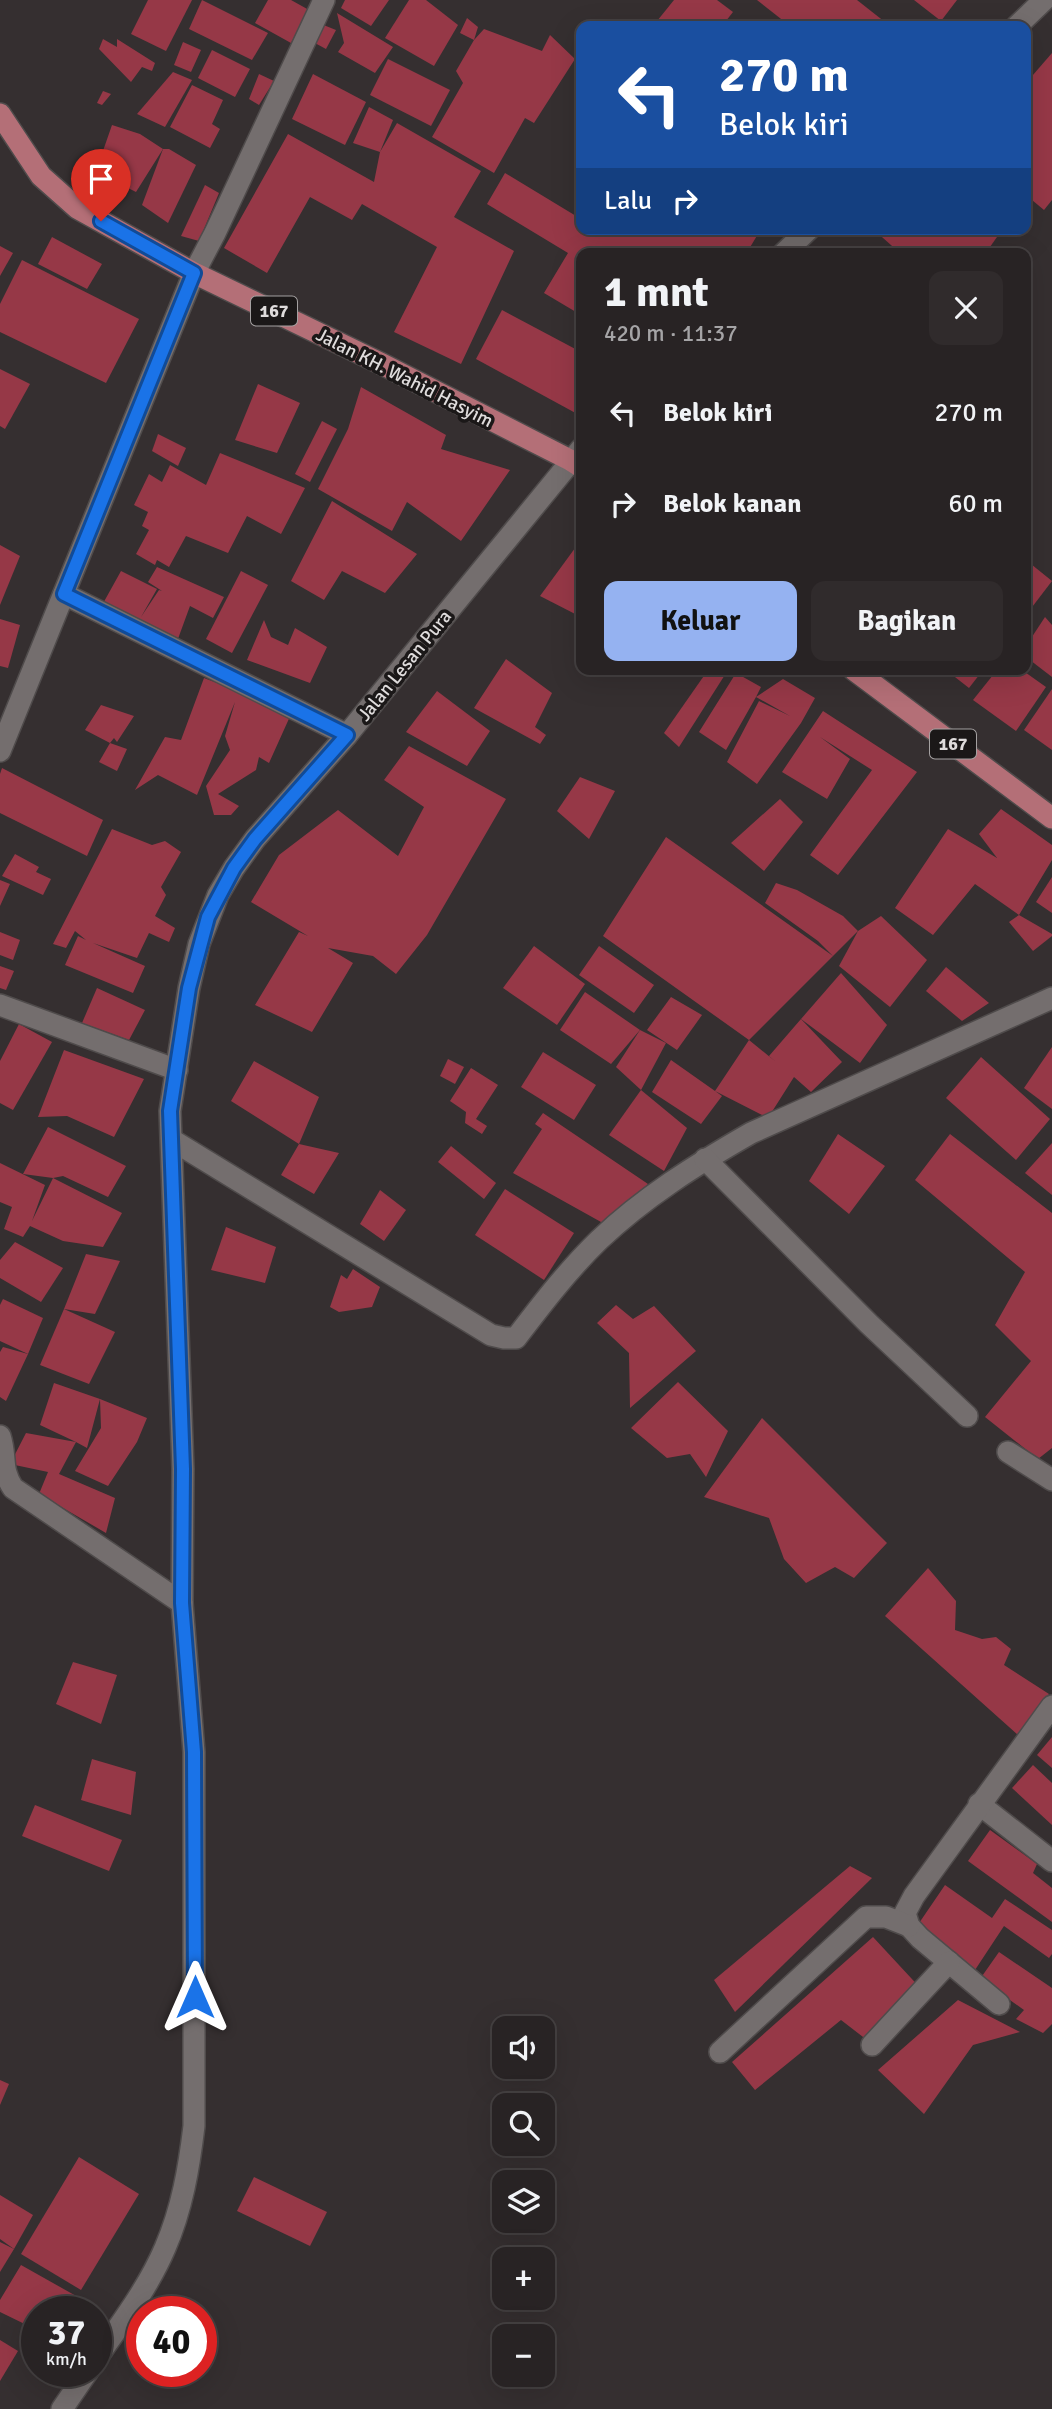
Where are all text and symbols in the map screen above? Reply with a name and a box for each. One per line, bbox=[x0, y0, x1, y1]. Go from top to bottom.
text: 270 m bbox=[719, 45, 849, 105]
icon: left bbox=[604, 49, 695, 140]
text: Belok kiri bbox=[719, 105, 849, 144]
pin bbox=[71, 149, 131, 221]
icon: arrive bbox=[82, 160, 120, 198]
icon: right bbox=[666, 182, 704, 220]
text: Lalu bbox=[604, 185, 652, 217]
text: 1 mnt bbox=[604, 267, 709, 318]
button: close bbox=[929, 271, 1003, 345]
road number: 167 bbox=[251, 296, 297, 326]
text: 420 m · 11:37 bbox=[604, 319, 738, 348]
street label: Jalan KH. Wahid Hasyim bbox=[312, 323, 497, 433]
icon: left bbox=[604, 394, 642, 432]
text: Belok kiri bbox=[663, 397, 772, 429]
text: 270 m bbox=[934, 397, 1003, 429]
icon: right bbox=[604, 485, 642, 523]
text: Belok kanan bbox=[663, 488, 801, 520]
text: 60 m bbox=[948, 488, 1003, 520]
button: Keluar bbox=[604, 581, 797, 661]
button: Bagikan bbox=[811, 581, 1003, 661]
street label: Jalan Lesan Pura bbox=[353, 605, 457, 726]
road number: 167 bbox=[930, 730, 976, 758]
position arrow bbox=[158, 1960, 232, 2034]
map controls bbox=[492, 2016, 555, 2387]
button: sound bbox=[492, 2016, 555, 2079]
button: search bbox=[492, 2093, 555, 2156]
button: layers bbox=[492, 2170, 555, 2233]
button: + bbox=[492, 2247, 555, 2310]
speed limit sign: 40 bbox=[126, 2296, 217, 2387]
text: 37 bbox=[48, 2311, 85, 2354]
button: − bbox=[492, 2324, 555, 2387]
text: km/h bbox=[46, 2348, 87, 2370]

